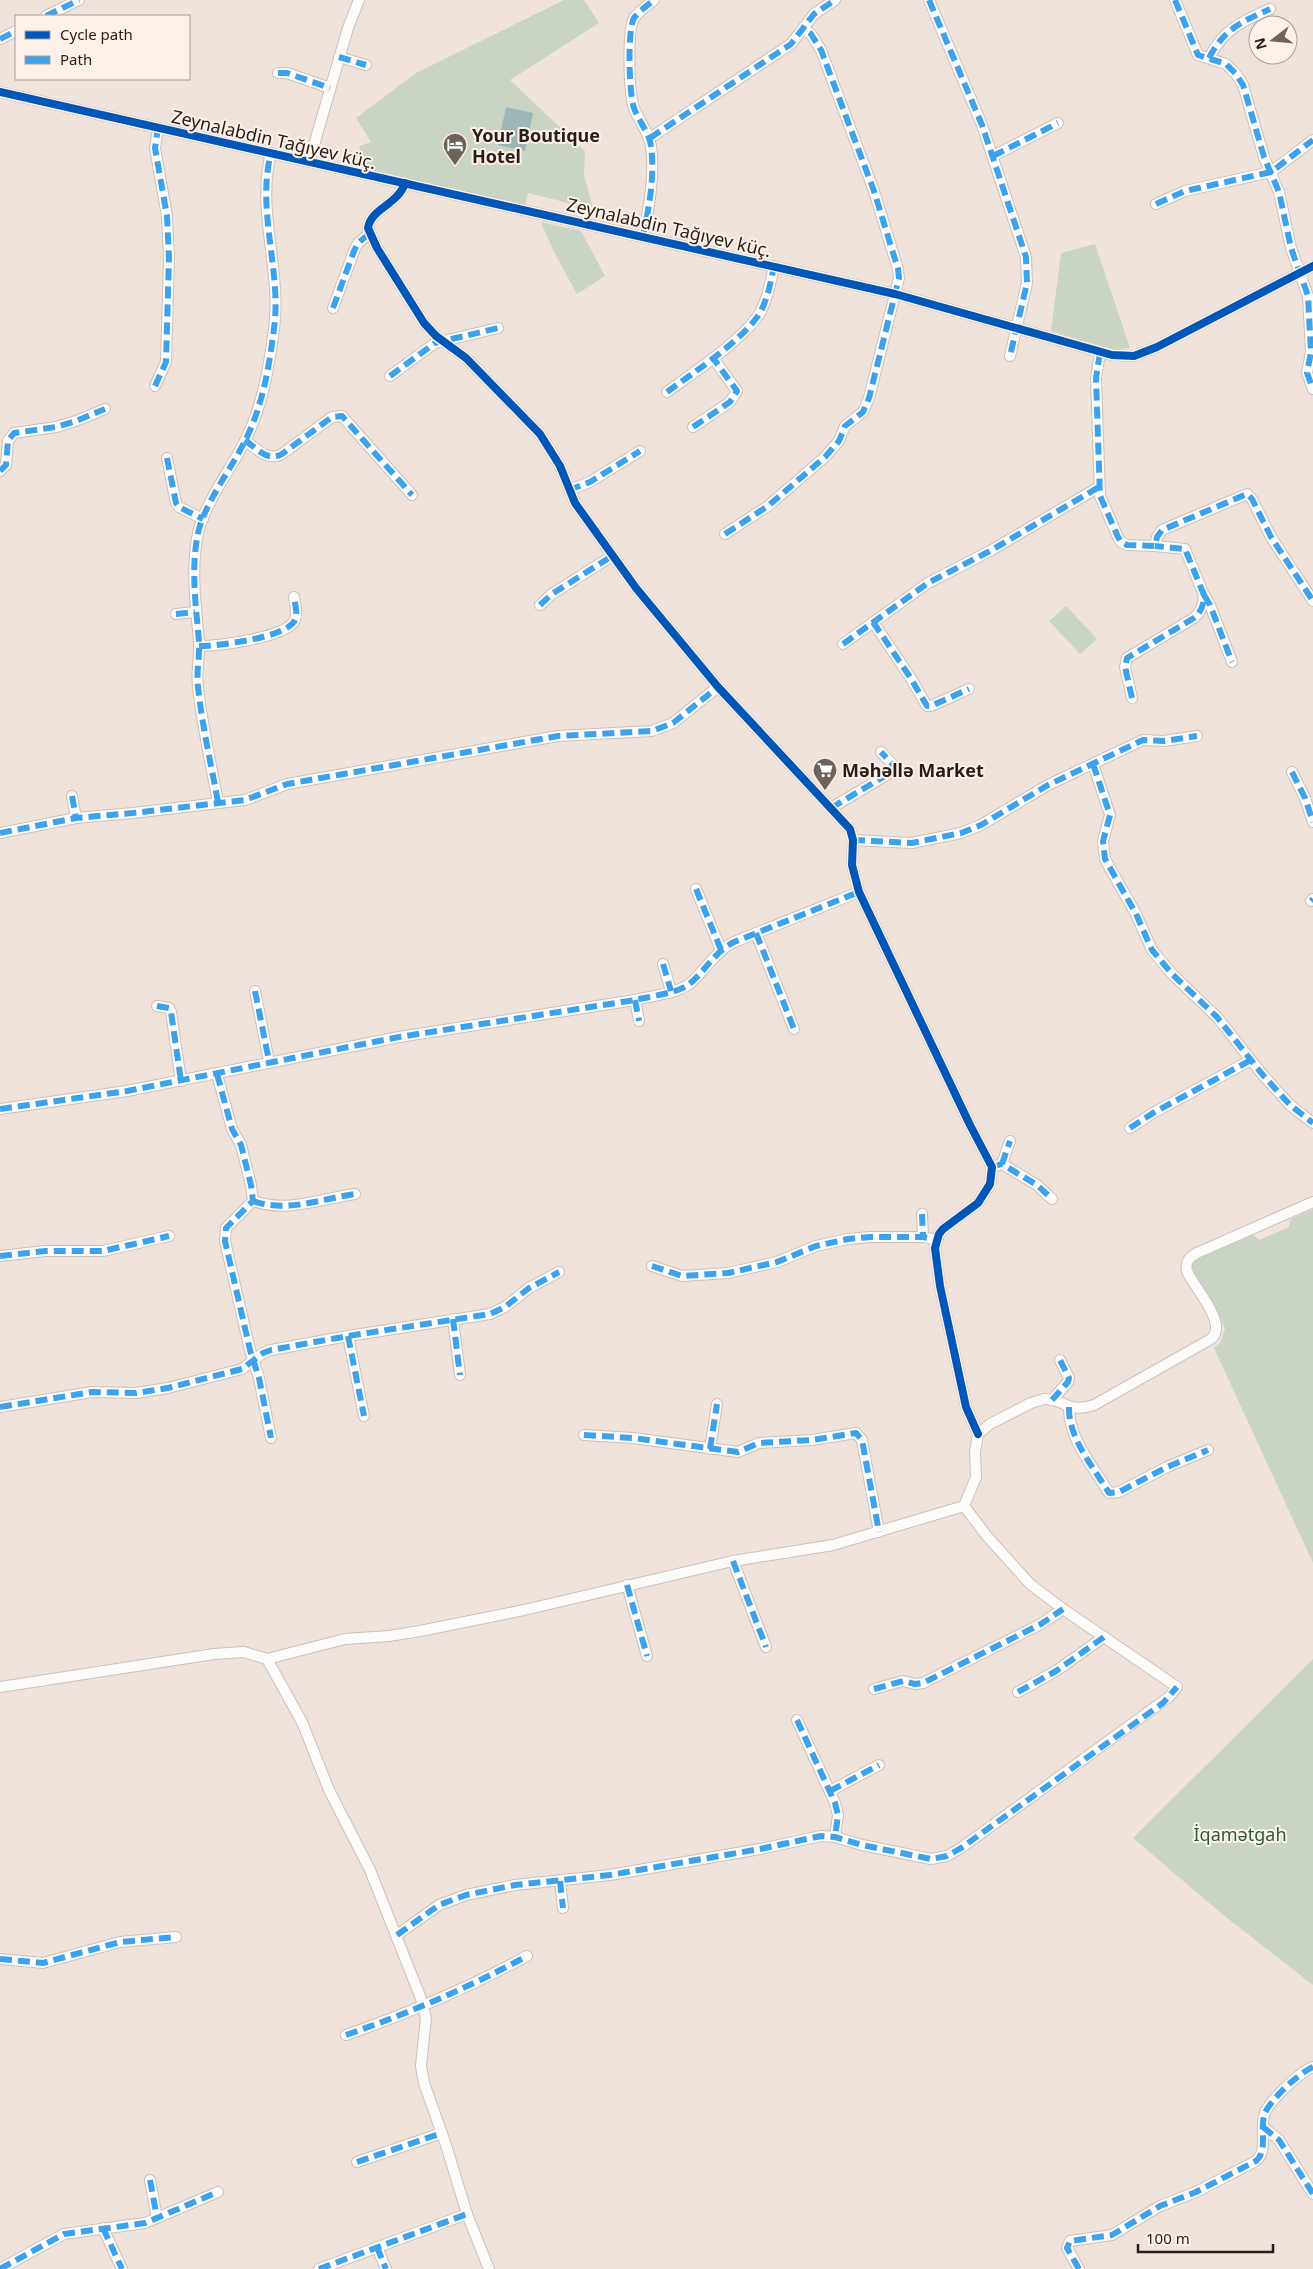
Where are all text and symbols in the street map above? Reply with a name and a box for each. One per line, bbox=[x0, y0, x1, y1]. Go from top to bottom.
legend bbox=[15, 15, 190, 80]
north arrow bbox=[1248, 15, 1298, 65]
text: Cycle path bbox=[60, 24, 133, 44]
text: N bbox=[1249, 36, 1271, 52]
text: Path bbox=[60, 49, 92, 69]
street label: Zeynalabdin Tağıyev küç. bbox=[169, 104, 379, 174]
place label: Your Boutique Hotel bbox=[472, 123, 600, 168]
hotel icon: Your Boutique Hotel bbox=[442, 132, 468, 166]
street label: Zeynalabdin Tağıyev küç. bbox=[564, 192, 774, 262]
supermarket icon: Məhəllə Market bbox=[812, 757, 838, 791]
place label: Məhəllə Market bbox=[842, 758, 984, 782]
park label: İqamətgah bbox=[1193, 1822, 1287, 1846]
scale bar bbox=[1138, 2222, 1273, 2254]
text: 100 m bbox=[1146, 2228, 1190, 2248]

